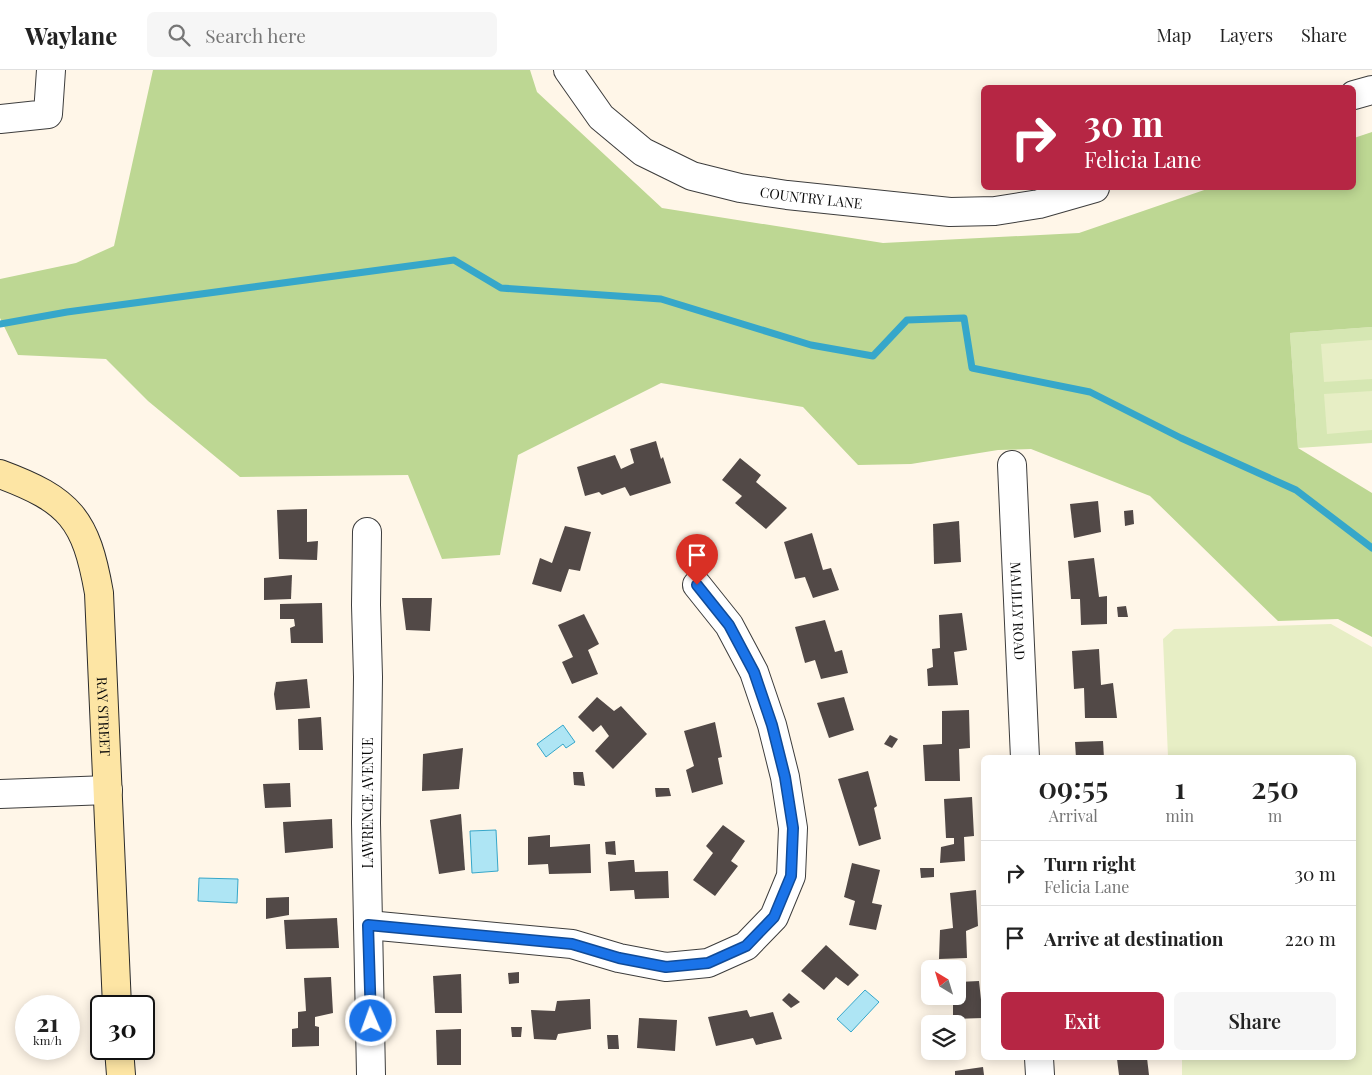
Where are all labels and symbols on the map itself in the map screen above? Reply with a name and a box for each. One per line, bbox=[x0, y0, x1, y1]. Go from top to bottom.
street label: COUNTRY LANE bbox=[759, 182, 863, 212]
pin bbox=[676, 534, 718, 585]
street label: MALILLY ROAD bbox=[1007, 561, 1030, 660]
street label: RAY STREET bbox=[93, 676, 116, 757]
street label: LAWRENCE AVENUE bbox=[358, 738, 377, 869]
north arrow bbox=[921, 960, 966, 1005]
position arrow bbox=[344, 994, 396, 1046]
speed limit sign: 30 bbox=[90, 995, 155, 1060]

